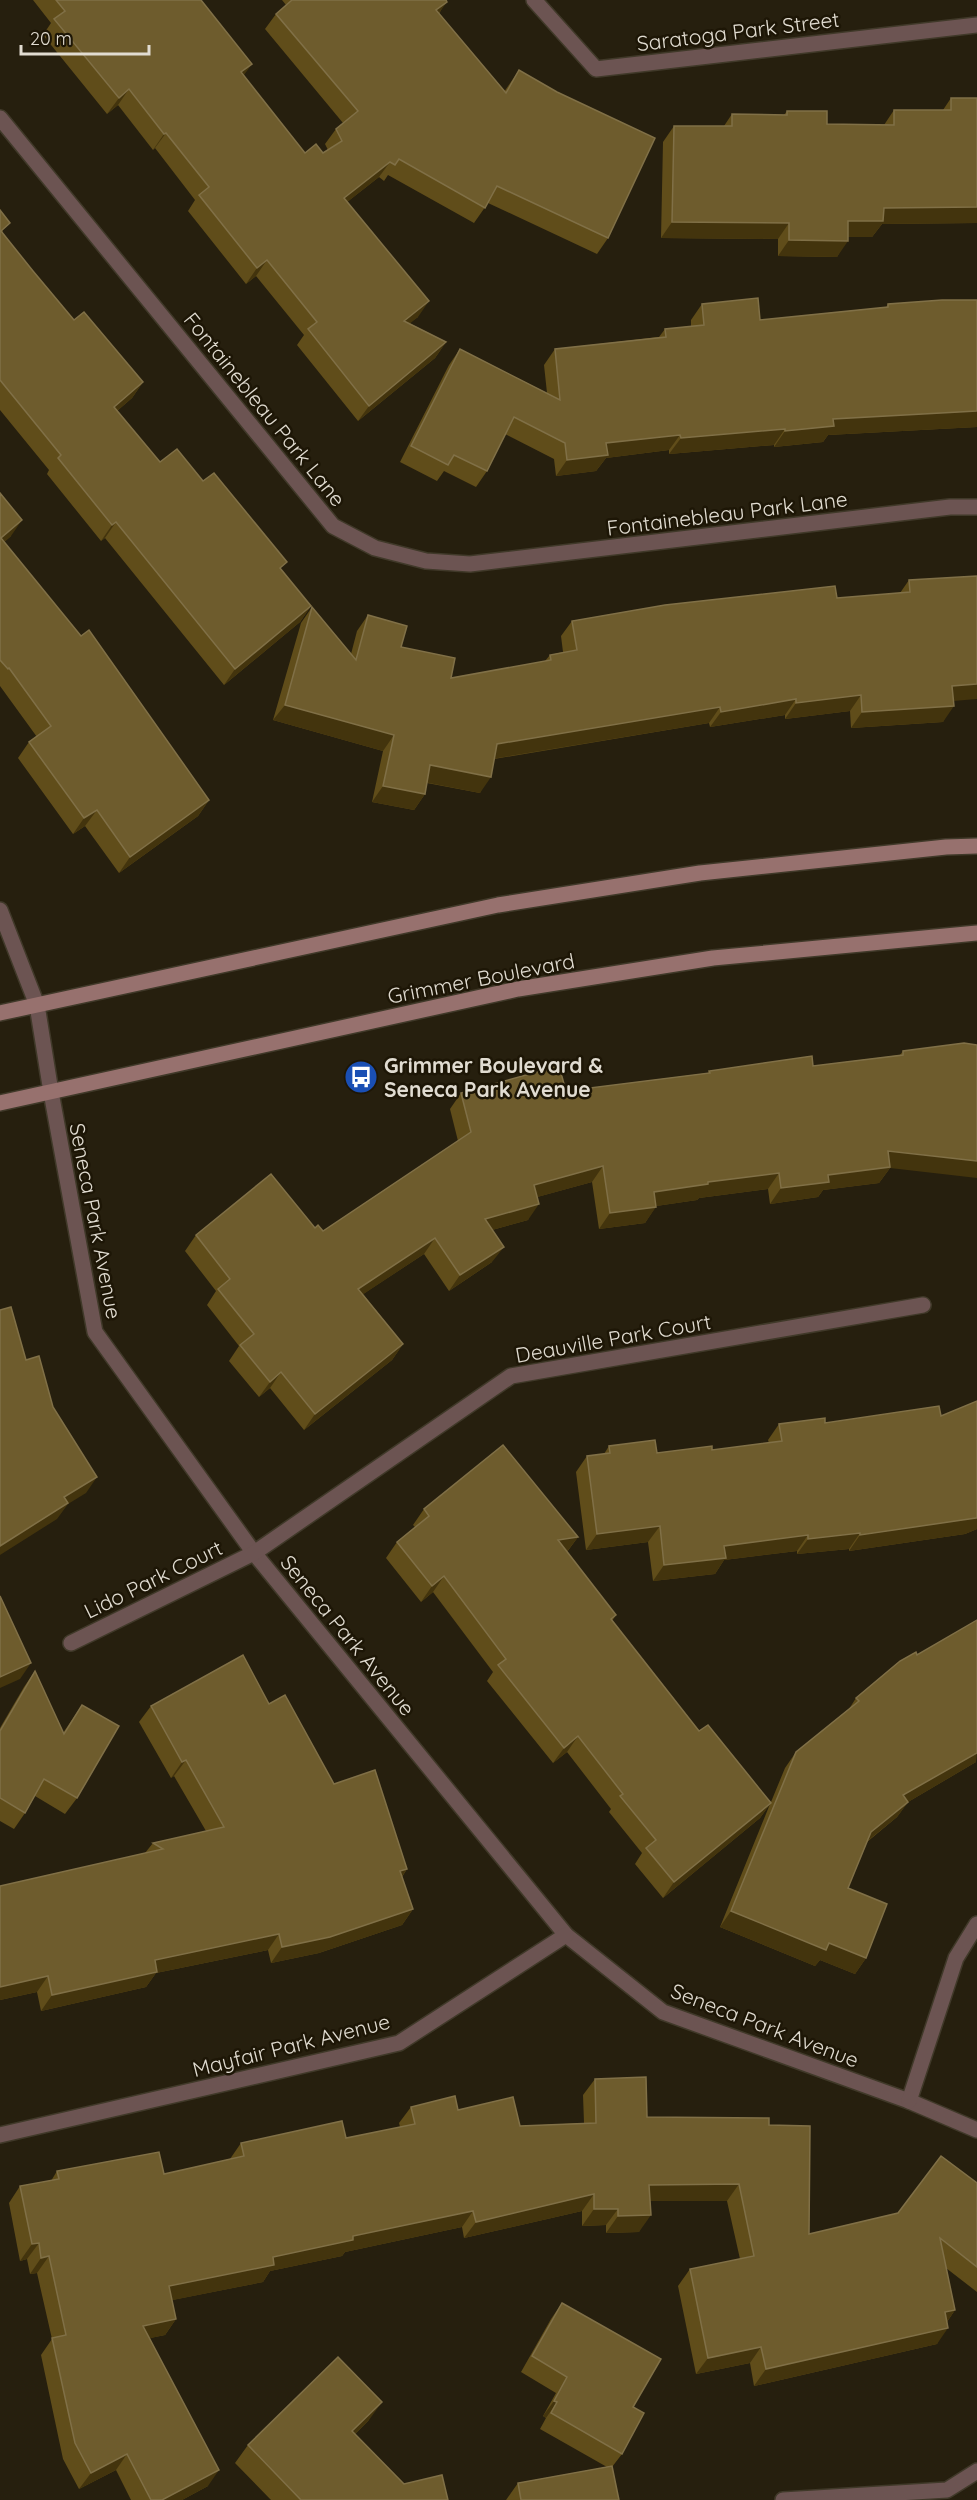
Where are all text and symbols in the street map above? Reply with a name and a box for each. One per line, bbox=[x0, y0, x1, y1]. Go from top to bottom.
street label: Saratoga Park Street bbox=[635, 6, 841, 56]
scale bar bbox=[21, 18, 148, 56]
text: 20 m bbox=[30, 27, 72, 50]
street label: Fontainebleau Park Lane bbox=[179, 307, 351, 511]
street label: Fontainebleau Park Lane bbox=[605, 485, 849, 541]
street label: Grimmer Boulevard bbox=[385, 947, 577, 1009]
place label: Grimmer Boulevard & Seneca Park Avenue bbox=[384, 1052, 603, 1102]
bus stop icon: Grimmer Boulevard & Seneca Park Avenue bbox=[343, 1059, 379, 1095]
street label: Seneca Park Avenue bbox=[64, 1121, 128, 1321]
street label: Deauville Park Court bbox=[513, 1308, 713, 1368]
street label: Lido Park Court bbox=[80, 1534, 226, 1624]
street label: Seneca Park Avenue bbox=[275, 1549, 421, 1721]
street label: Seneca Park Avenue bbox=[667, 1977, 863, 2073]
street label: Mayfair Park Avenue bbox=[190, 2008, 392, 2082]

